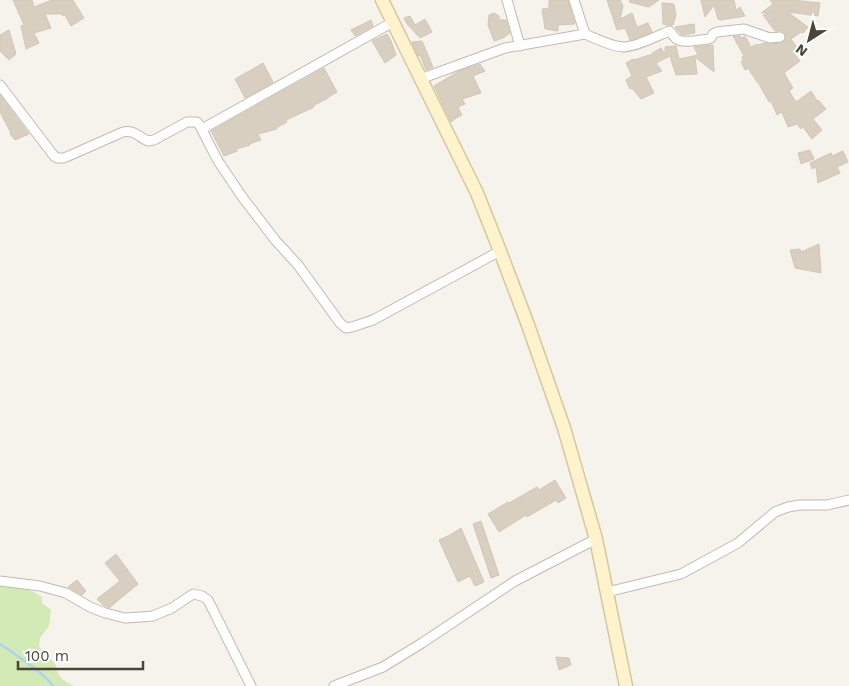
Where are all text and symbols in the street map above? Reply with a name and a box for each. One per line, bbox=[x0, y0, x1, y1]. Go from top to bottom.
north arrow bbox=[784, 15, 834, 65]
text: N bbox=[792, 41, 810, 60]
scale bar bbox=[18, 638, 142, 670]
text: 100 m bbox=[25, 647, 69, 665]

